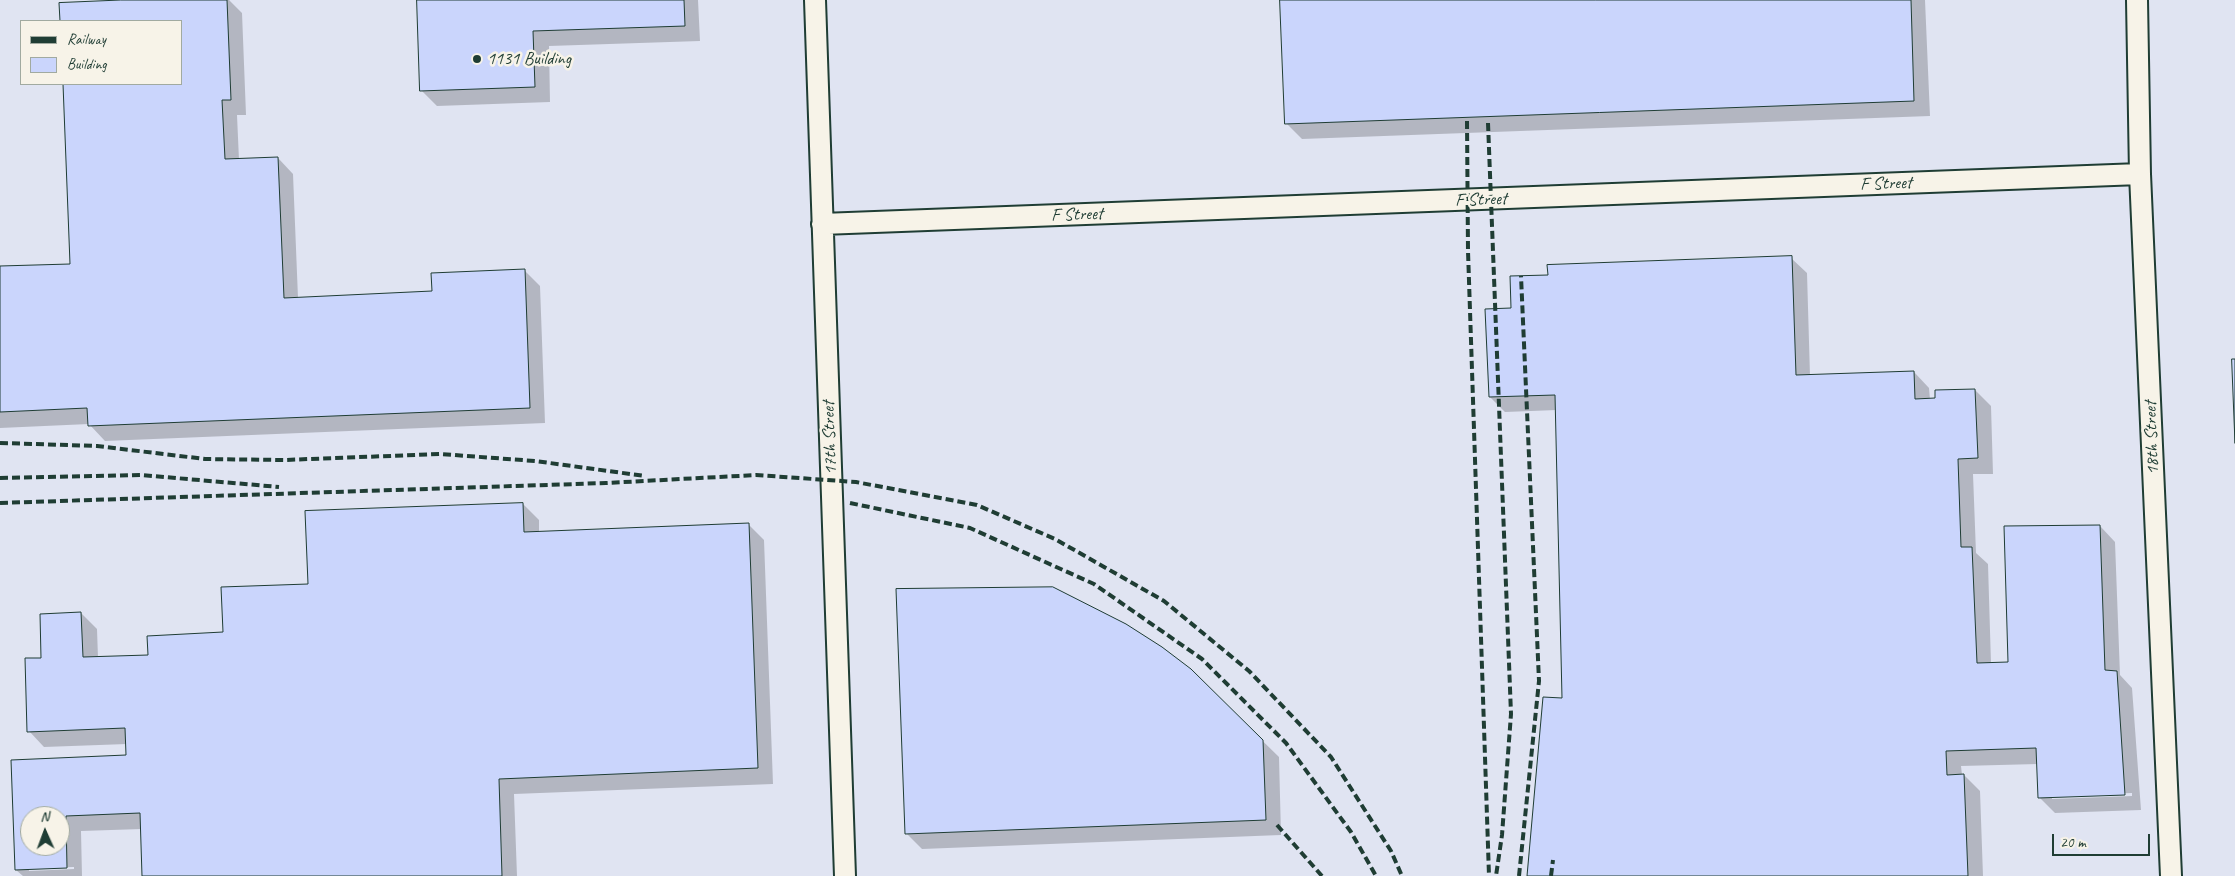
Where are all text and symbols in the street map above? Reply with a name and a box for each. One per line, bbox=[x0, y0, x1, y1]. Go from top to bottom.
legend bbox=[20, 20, 182, 85]
text: Railway bbox=[67, 30, 106, 49]
place label: 1131 Building bbox=[487, 48, 571, 70]
marker: 1131 Building bbox=[471, 53, 483, 65]
text: Building bbox=[67, 55, 106, 74]
street label: F Street bbox=[1860, 172, 1912, 196]
street label: F Street bbox=[1455, 188, 1507, 212]
street label: F Street bbox=[1051, 203, 1103, 227]
street label: 17th Street bbox=[818, 401, 842, 475]
street label: 18th Street bbox=[2140, 401, 2164, 475]
north arrow bbox=[20, 806, 70, 856]
text: N bbox=[40, 808, 49, 825]
scale bar bbox=[2055, 824, 2152, 856]
text: 20 m bbox=[2060, 833, 2086, 852]

